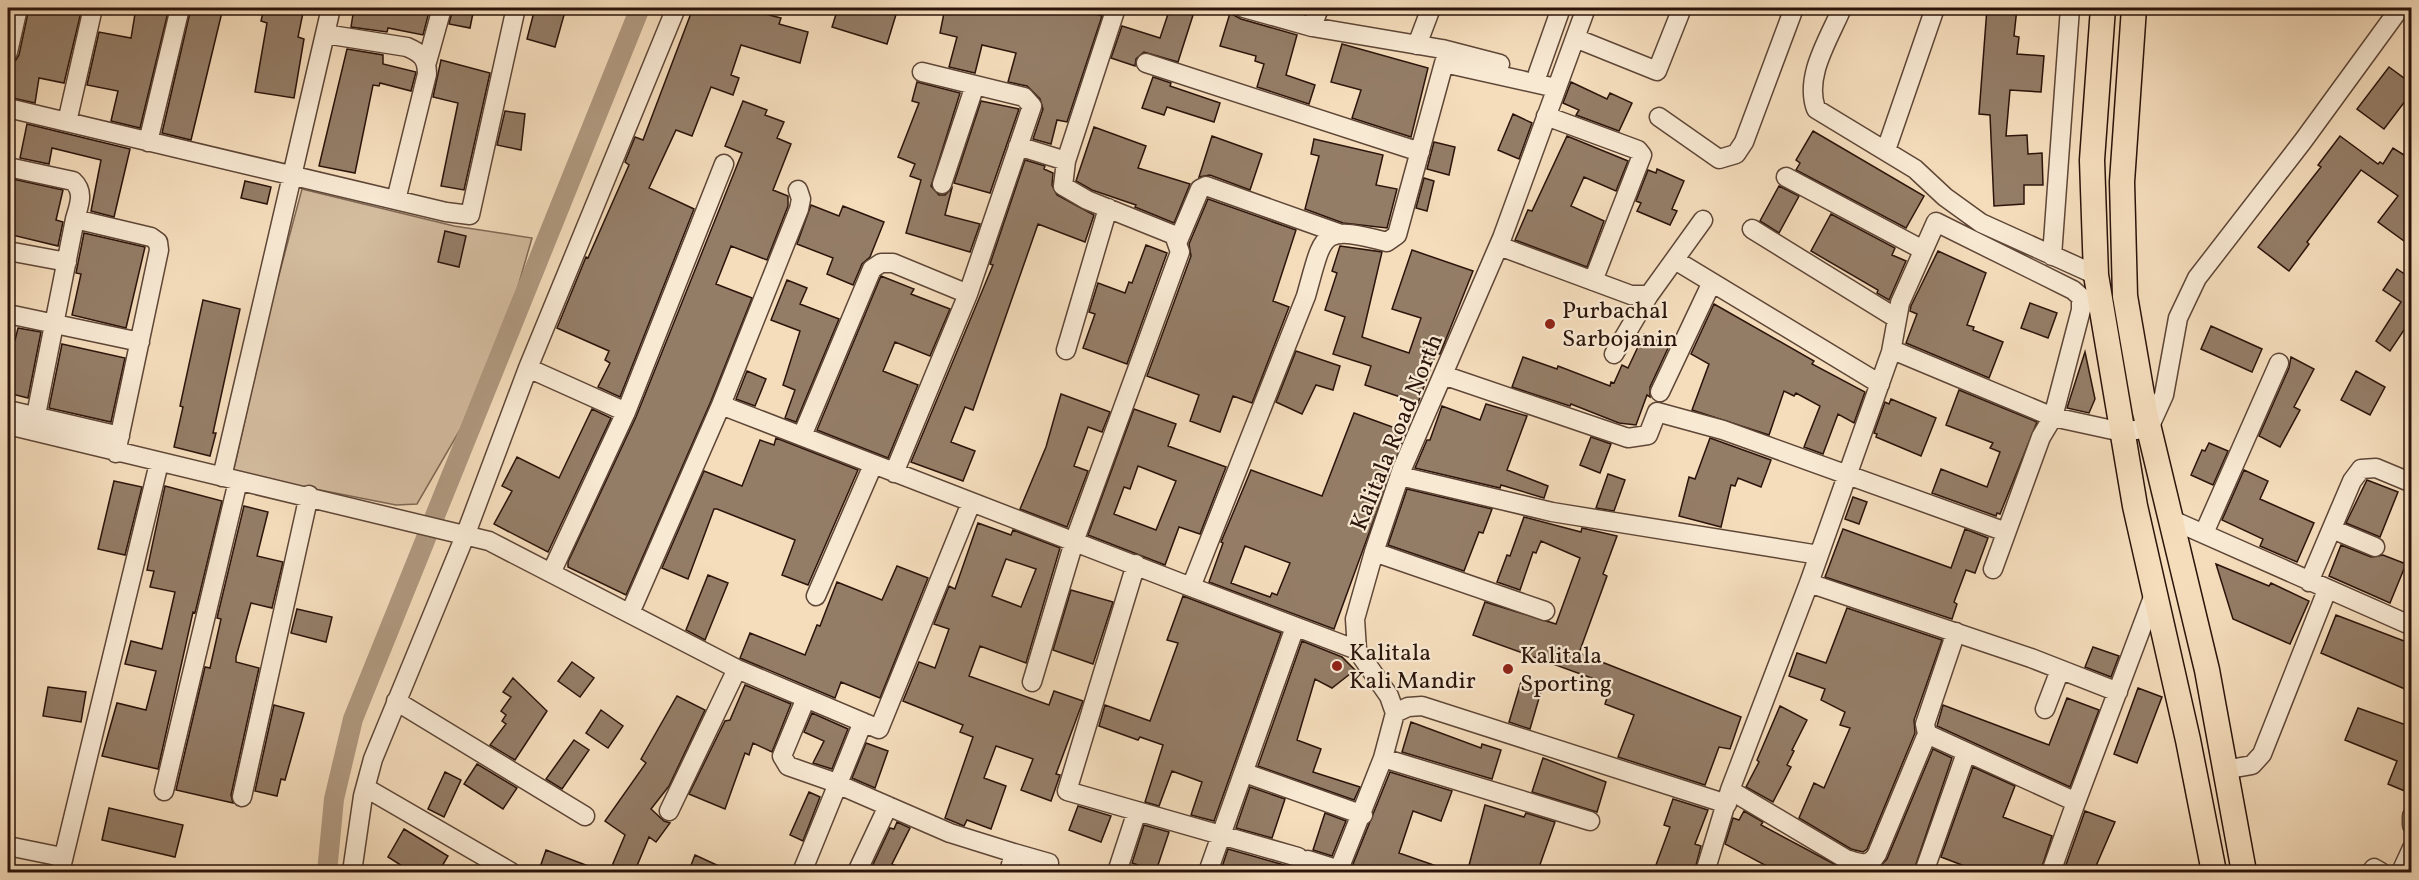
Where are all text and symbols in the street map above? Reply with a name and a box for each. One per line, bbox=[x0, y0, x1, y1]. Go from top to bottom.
place label: Purbachal Sarbojanin bbox=[1562, 295, 1678, 357]
marker: Purbachal Sarbojanin bbox=[1543, 317, 1557, 331]
street label: Kalitala Road North bbox=[1343, 329, 1453, 536]
place label: Kalitala Kali Mandir bbox=[1349, 637, 1476, 699]
place label: Kalitala Sporting bbox=[1520, 640, 1612, 702]
marker: Kalitala Kali Mandir bbox=[1330, 659, 1344, 673]
marker: Kalitala Sporting bbox=[1501, 662, 1515, 676]

